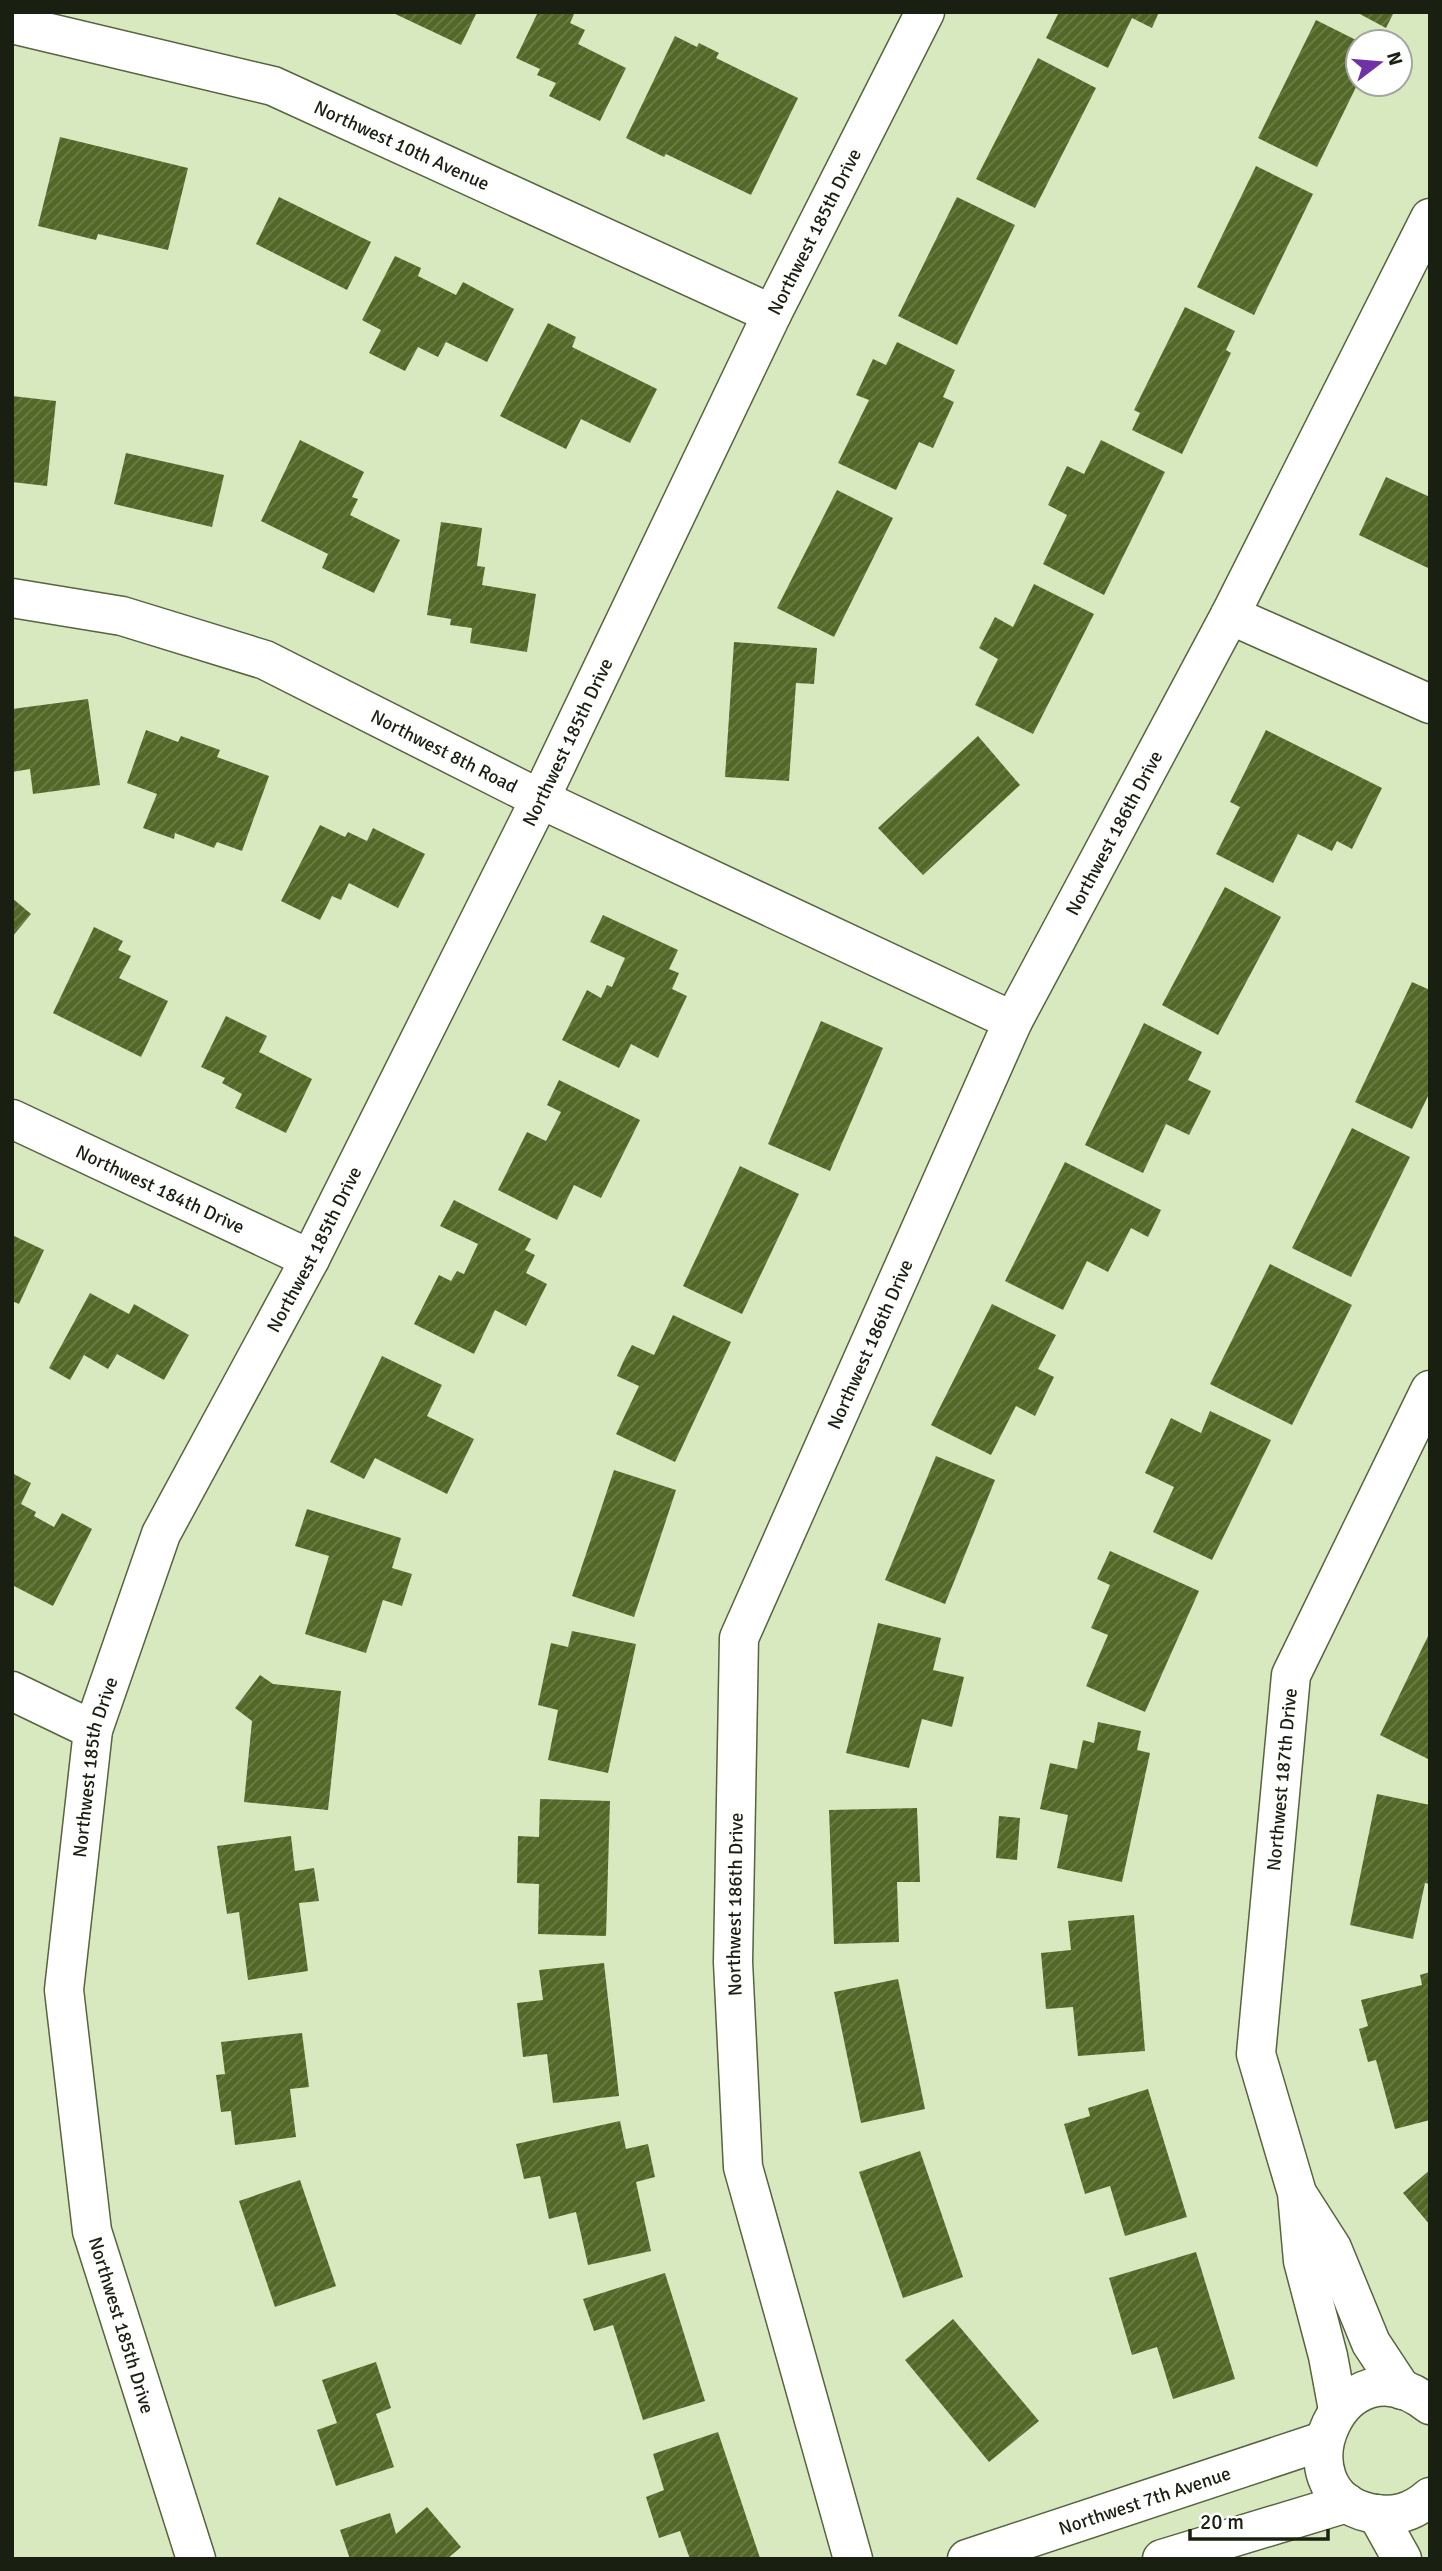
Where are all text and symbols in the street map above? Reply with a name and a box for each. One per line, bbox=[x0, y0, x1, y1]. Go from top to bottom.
north arrow bbox=[1344, 28, 1414, 98]
text: N bbox=[1381, 49, 1408, 68]
street label: Northwest 10th Avenue bbox=[310, 95, 493, 196]
street label: Northwest 185th Drive bbox=[763, 145, 867, 319]
street label: Northwest 185th Drive bbox=[517, 654, 619, 830]
street label: Northwest 8th Road bbox=[366, 704, 521, 799]
street label: Northwest 186th Drive bbox=[1061, 747, 1168, 920]
street label: Northwest 184th Drive bbox=[72, 1140, 248, 1240]
street label: Northwest 185th Drive bbox=[262, 1163, 367, 1337]
street label: Northwest 186th Drive bbox=[822, 1256, 919, 1433]
street label: Northwest 185th Drive bbox=[68, 1674, 123, 1859]
street label: Northwest 187th Drive bbox=[1262, 1687, 1303, 1872]
street label: Northwest 186th Drive bbox=[722, 1812, 749, 1997]
street label: Northwest 185th Drive bbox=[83, 2234, 159, 2417]
street label: Northwest 7th Avenue bbox=[1056, 2461, 1234, 2541]
scale bar bbox=[1190, 2498, 1328, 2542]
text: 20 m bbox=[1200, 2509, 1244, 2535]

